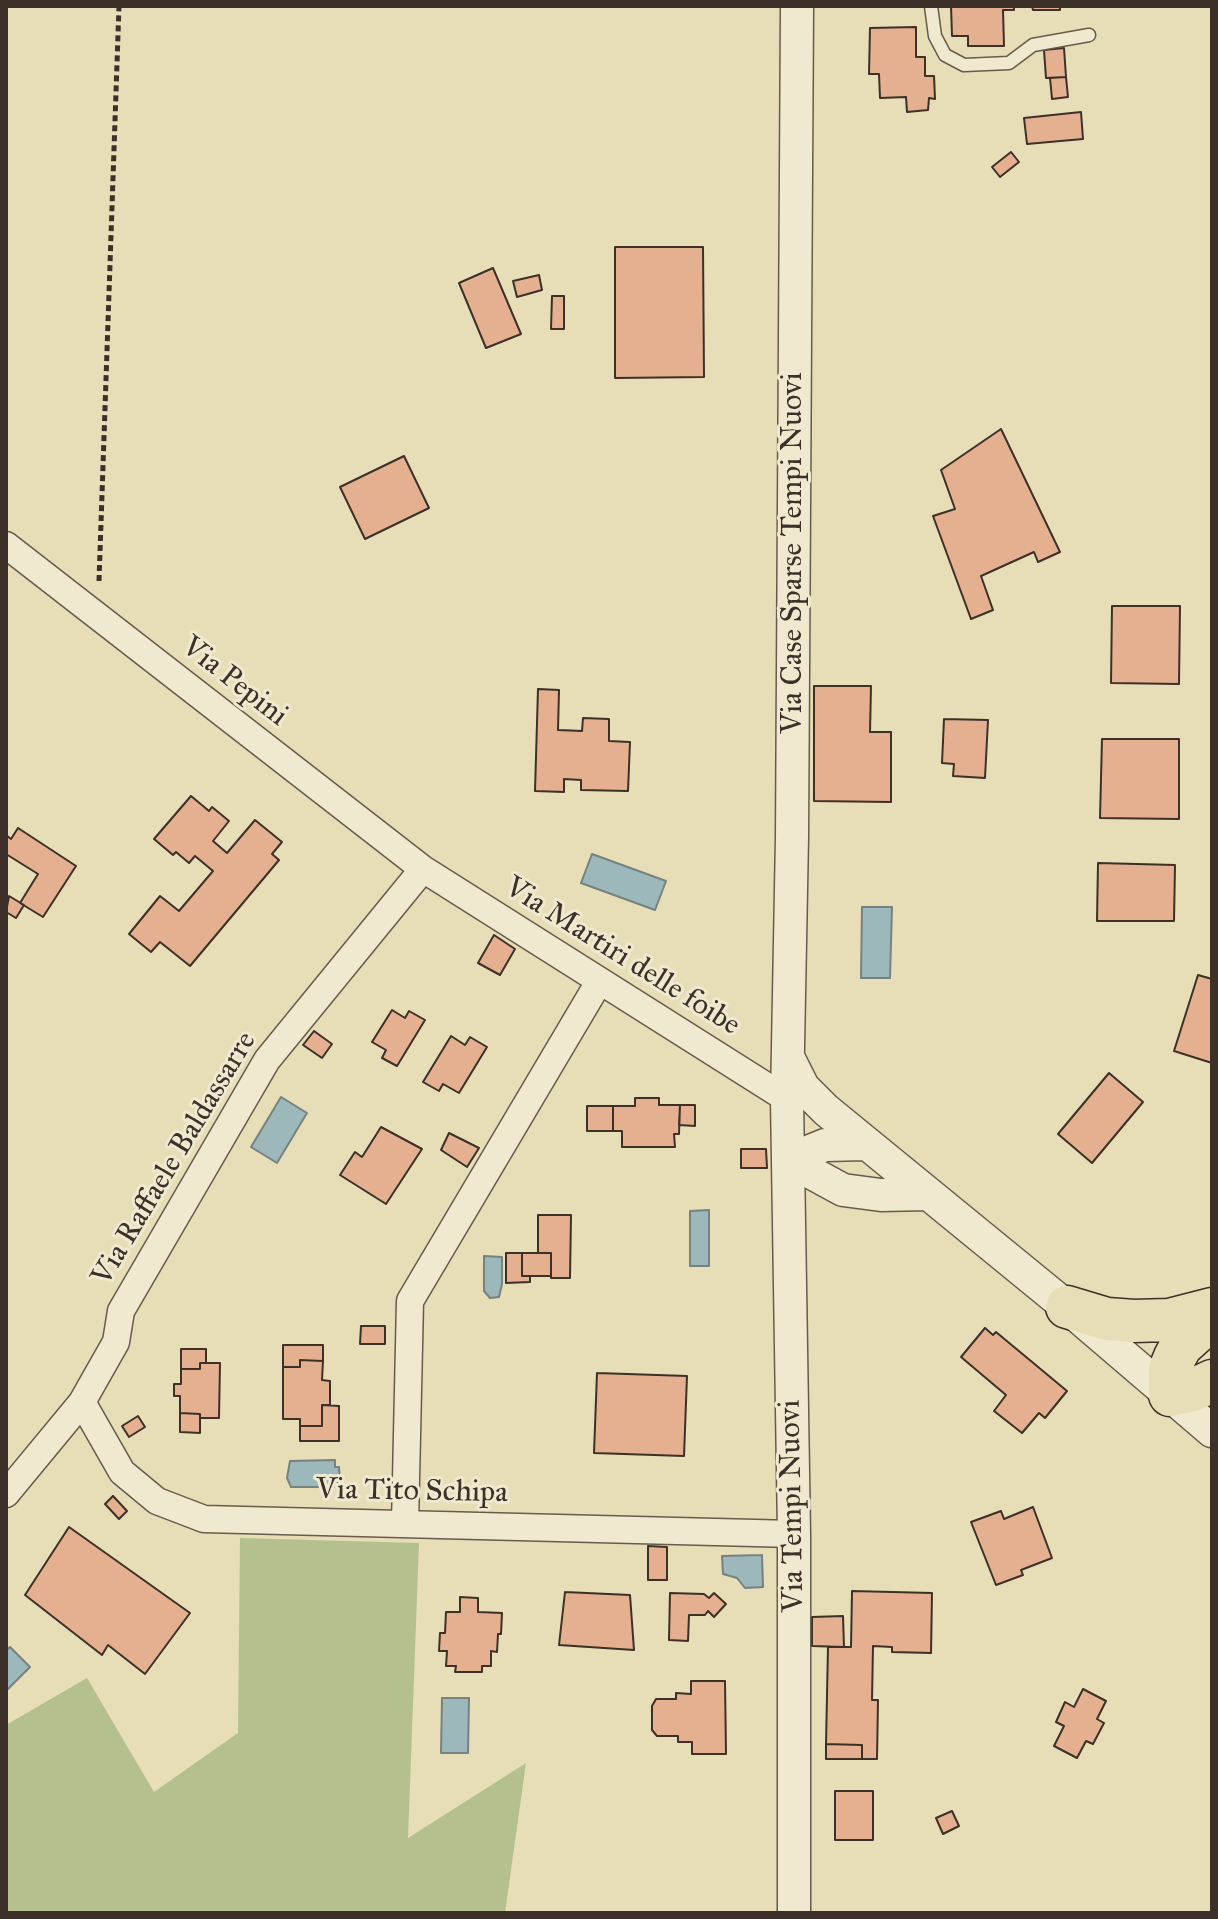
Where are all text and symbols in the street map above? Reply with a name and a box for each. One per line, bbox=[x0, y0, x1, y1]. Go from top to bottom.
street label: Via Case Sparse Tempi Nuovi bbox=[776, 372, 812, 734]
street label: Via Pepini bbox=[174, 629, 294, 735]
street label: Via Martiri delle foibe bbox=[498, 870, 746, 1044]
street label: Via Raffaele Baldassarre bbox=[85, 1026, 265, 1292]
street label: Via Tempi Nuovi bbox=[773, 1399, 813, 1613]
street label: Via Tito Schipa bbox=[316, 1472, 508, 1512]

